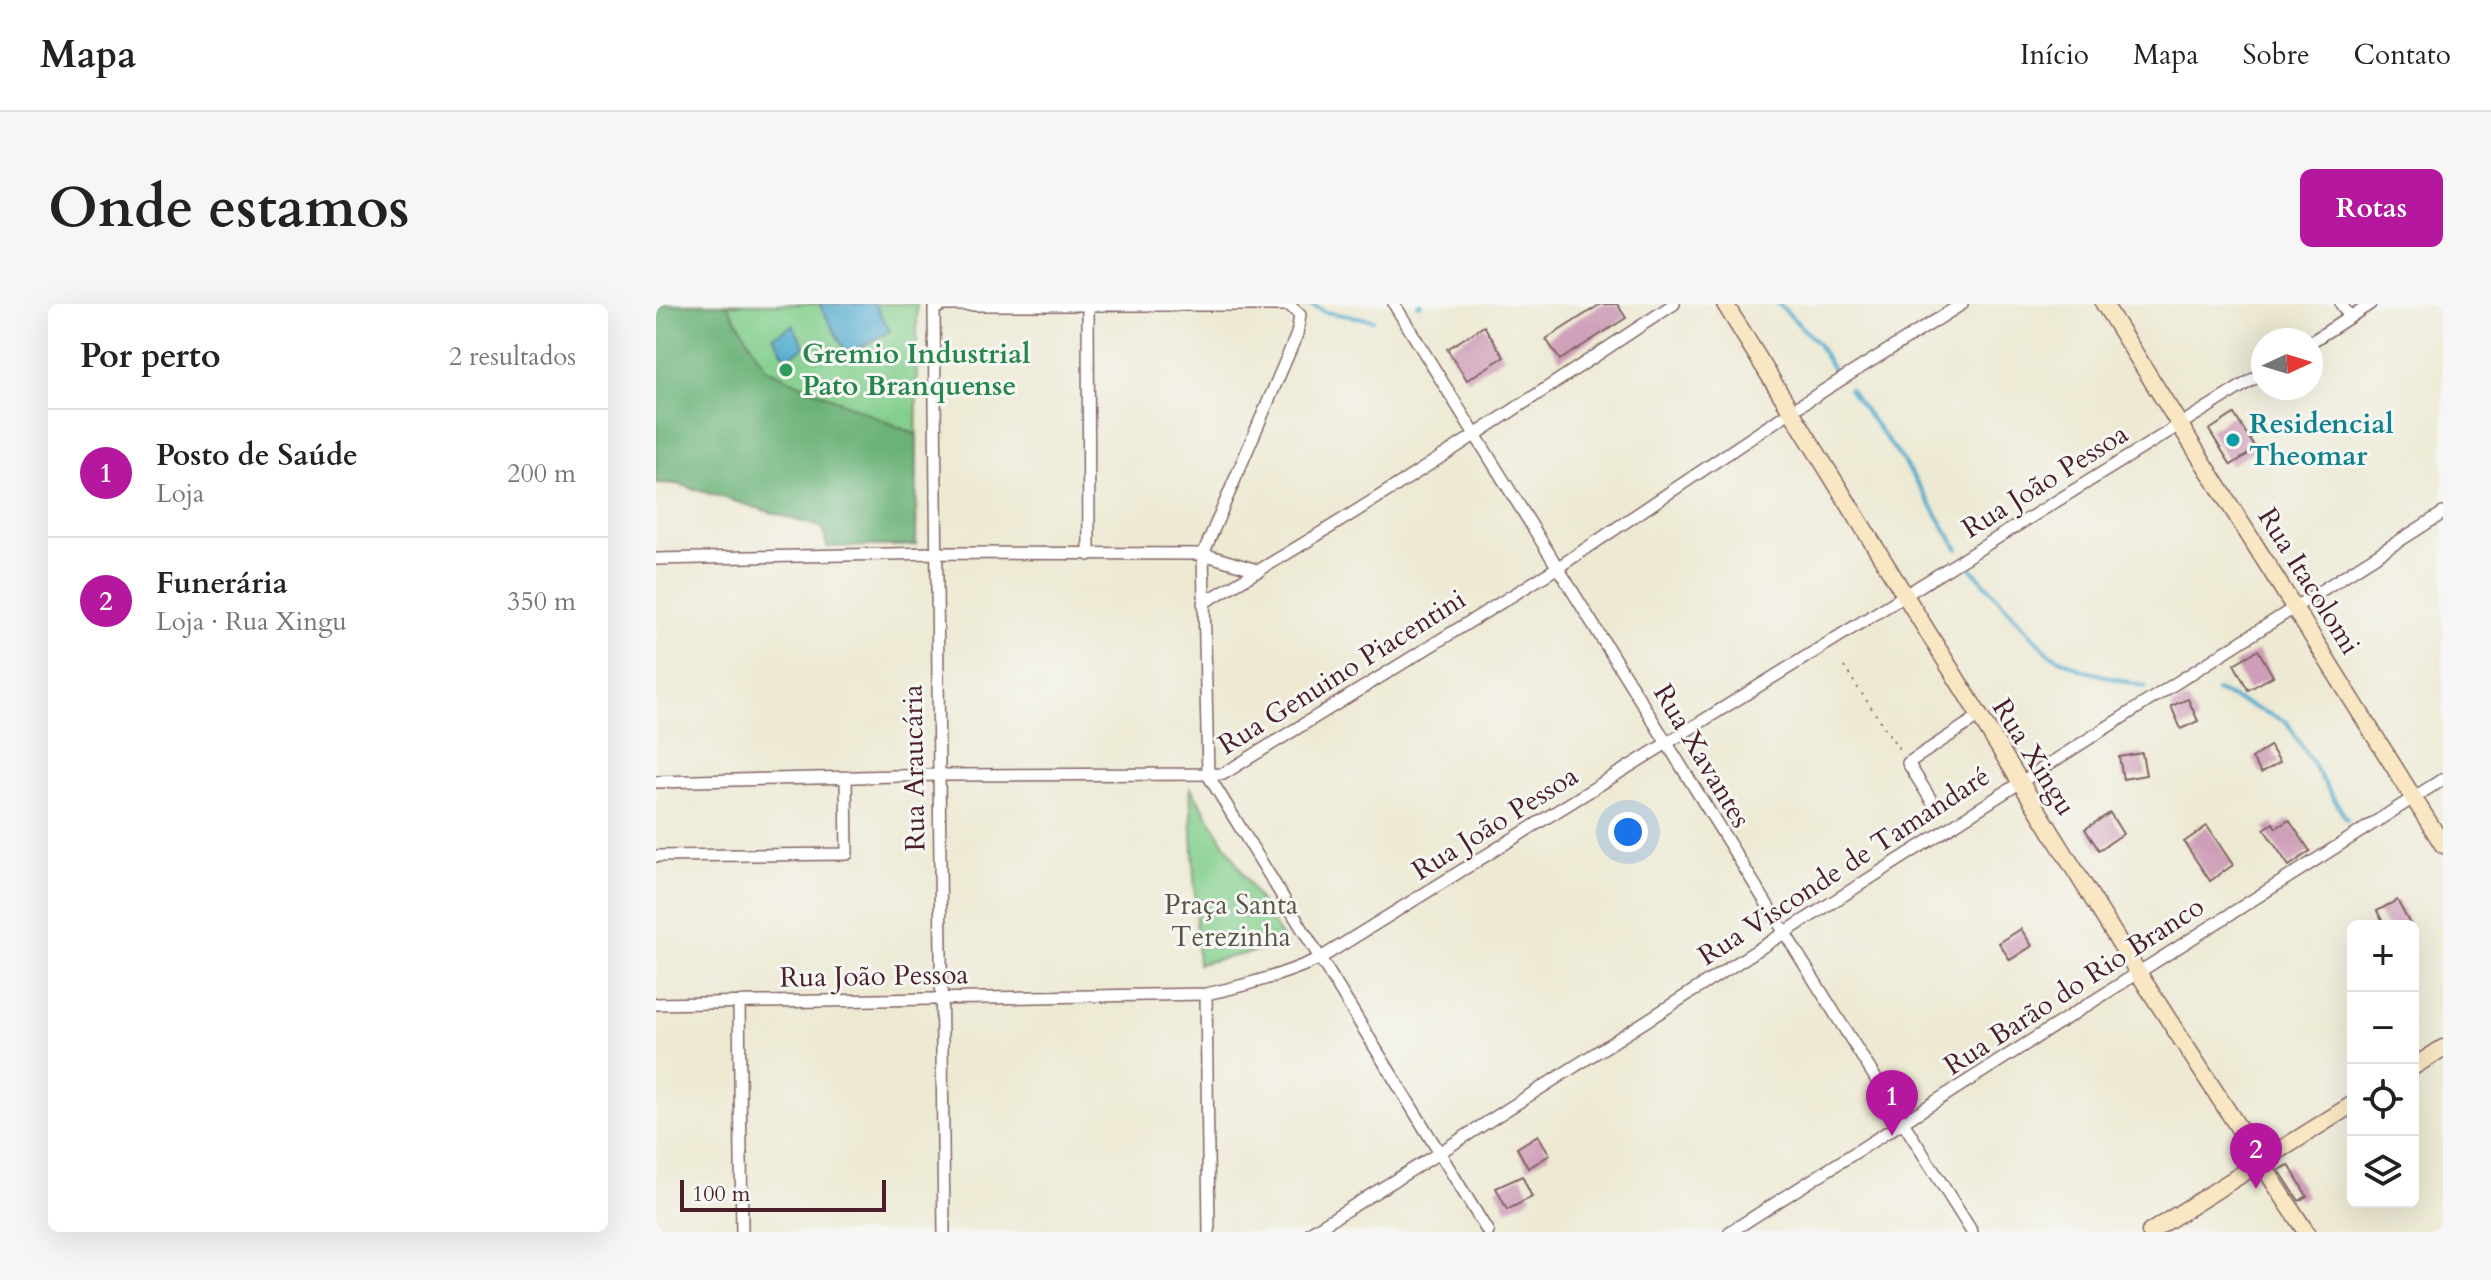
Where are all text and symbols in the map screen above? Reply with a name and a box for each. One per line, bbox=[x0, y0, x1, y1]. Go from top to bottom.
text: Mapa bbox=[40, 29, 136, 81]
text: Início bbox=[2020, 36, 2089, 74]
text: Mapa bbox=[2133, 36, 2198, 74]
text: Sobre bbox=[2242, 36, 2310, 74]
text: Contato bbox=[2354, 36, 2451, 74]
button: Rotas bbox=[2300, 169, 2443, 247]
text: Onde estamos bbox=[48, 171, 410, 246]
north arrow bbox=[2251, 328, 2323, 400]
text: Por perto bbox=[80, 333, 221, 379]
place label: Gremio Industrial Pato Branquense bbox=[802, 335, 1030, 405]
text: 2 resultados bbox=[449, 339, 576, 374]
marker: Gremio Industrial Pato Branquense bbox=[777, 361, 795, 379]
place label: Residencial Theomar bbox=[2249, 405, 2394, 475]
street label: Rua João Pessoa bbox=[1955, 415, 2135, 547]
marker: Residencial Theomar bbox=[2224, 431, 2242, 449]
text: Posto de Saúde bbox=[156, 435, 358, 476]
text: 1 bbox=[99, 456, 113, 491]
text: 200 m bbox=[507, 456, 576, 491]
text: Loja bbox=[156, 476, 204, 511]
street label: Rua Itacolomi bbox=[2249, 500, 2369, 662]
text: Funerária bbox=[156, 563, 288, 604]
street label: Rua Genuino Piacentini bbox=[1211, 580, 1473, 764]
text: 2 bbox=[99, 584, 113, 619]
text: 350 m bbox=[507, 584, 576, 619]
text: Loja · Rua Xingu bbox=[156, 604, 347, 639]
street label: Rua Xavantes bbox=[1644, 677, 1760, 835]
street label: Rua Araucária bbox=[894, 684, 934, 852]
street label: Rua Xingu bbox=[1983, 691, 2085, 823]
street label: Rua João Pessoa bbox=[1405, 757, 1585, 889]
street label: Rua Visconde de Tamandaré bbox=[1691, 757, 1997, 975]
your location bbox=[1608, 812, 1648, 852]
park label: Praça Santa Terezinha bbox=[1164, 886, 1298, 956]
street label: Rua Barão do Rio Branco bbox=[1937, 887, 2211, 1085]
map controls bbox=[2347, 920, 2419, 1208]
button: + bbox=[2347, 920, 2419, 992]
street label: Rua João Pessoa bbox=[779, 955, 969, 997]
button: − bbox=[2347, 992, 2419, 1064]
button: locate bbox=[2347, 1064, 2419, 1136]
pin: 1 bbox=[1866, 1070, 1918, 1136]
pin: 2 bbox=[2230, 1123, 2282, 1189]
button: layers bbox=[2347, 1136, 2419, 1208]
scale bar bbox=[680, 1176, 886, 1212]
text: 100 m bbox=[692, 1179, 750, 1209]

